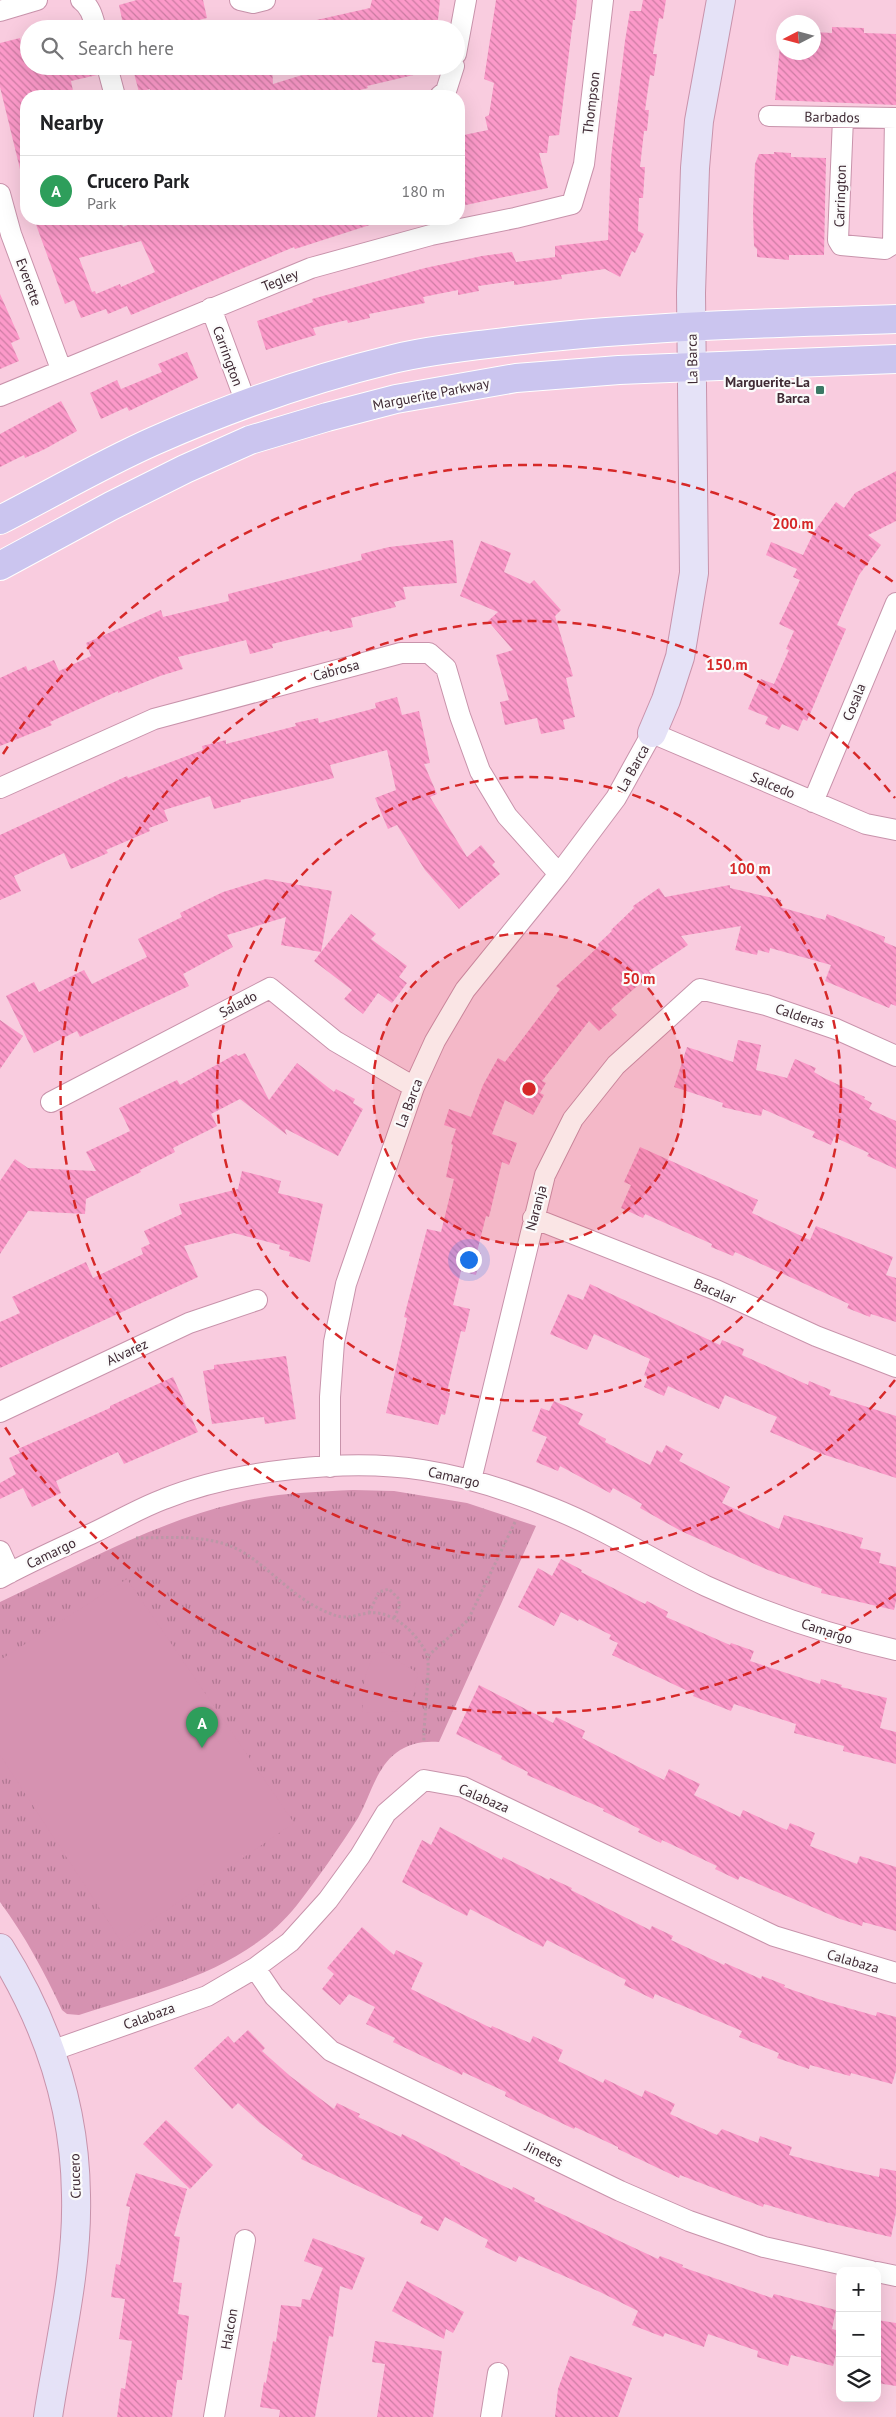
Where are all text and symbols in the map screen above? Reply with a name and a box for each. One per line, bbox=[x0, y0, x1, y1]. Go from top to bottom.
north arrow bbox=[776, 15, 821, 60]
search box bbox=[20, 20, 465, 75]
icon: search bbox=[38, 34, 66, 62]
text: Search here bbox=[78, 36, 174, 60]
street label: Thompson bbox=[578, 71, 604, 135]
street label: Barbados bbox=[804, 108, 860, 126]
text: Nearby bbox=[40, 109, 103, 136]
street label: Carrington bbox=[830, 164, 850, 228]
text: Crucero Park bbox=[87, 169, 189, 193]
text: A bbox=[51, 181, 61, 201]
text: 180 m bbox=[402, 181, 445, 201]
text: Park bbox=[87, 193, 116, 213]
street label: Everette bbox=[12, 256, 46, 308]
street label: Tegley bbox=[259, 264, 301, 295]
street label: Carrington bbox=[209, 323, 247, 389]
street label: La Barca bbox=[683, 333, 701, 385]
place label: Marguerite-La Barca bbox=[725, 373, 810, 407]
street label: Marguerite Parkway bbox=[371, 374, 491, 414]
marker: Marguerite-La Barca bbox=[814, 384, 826, 396]
text: 200 m bbox=[772, 514, 814, 533]
street label: Cabrosa bbox=[311, 655, 361, 685]
text: 150 m bbox=[706, 655, 748, 674]
street label: Cosala bbox=[838, 681, 870, 723]
street label: La Barca bbox=[613, 741, 653, 795]
street label: Salcedo bbox=[748, 768, 798, 802]
text: 100 m bbox=[729, 859, 771, 878]
text: 50 m bbox=[623, 969, 655, 988]
street label: Salado bbox=[216, 987, 260, 1021]
street label: Calderas bbox=[773, 999, 827, 1033]
street label: La Barca bbox=[391, 1076, 427, 1130]
centre of rings bbox=[520, 1080, 538, 1098]
street label: Naranja bbox=[521, 1183, 551, 1233]
your location bbox=[456, 1247, 482, 1273]
street label: Bacalar bbox=[691, 1274, 739, 1308]
street label: Alvarez bbox=[103, 1335, 151, 1369]
street label: Camargo bbox=[426, 1462, 482, 1492]
street label: Camargo bbox=[23, 1533, 79, 1573]
street label: Camargo bbox=[799, 1614, 855, 1648]
pin: A bbox=[186, 1707, 218, 1748]
street label: Calabaza bbox=[456, 1779, 512, 1817]
street label: Calabaza bbox=[825, 1945, 881, 1977]
street label: Calabaza bbox=[121, 1998, 177, 2034]
street label: Jinetes bbox=[521, 2137, 566, 2171]
street label: Crucero bbox=[65, 2153, 85, 2199]
map controls bbox=[836, 2267, 881, 2402]
button: + bbox=[836, 2267, 881, 2312]
street label: Halcon bbox=[217, 2307, 241, 2351]
button: − bbox=[836, 2312, 881, 2357]
button: layers bbox=[836, 2357, 881, 2402]

